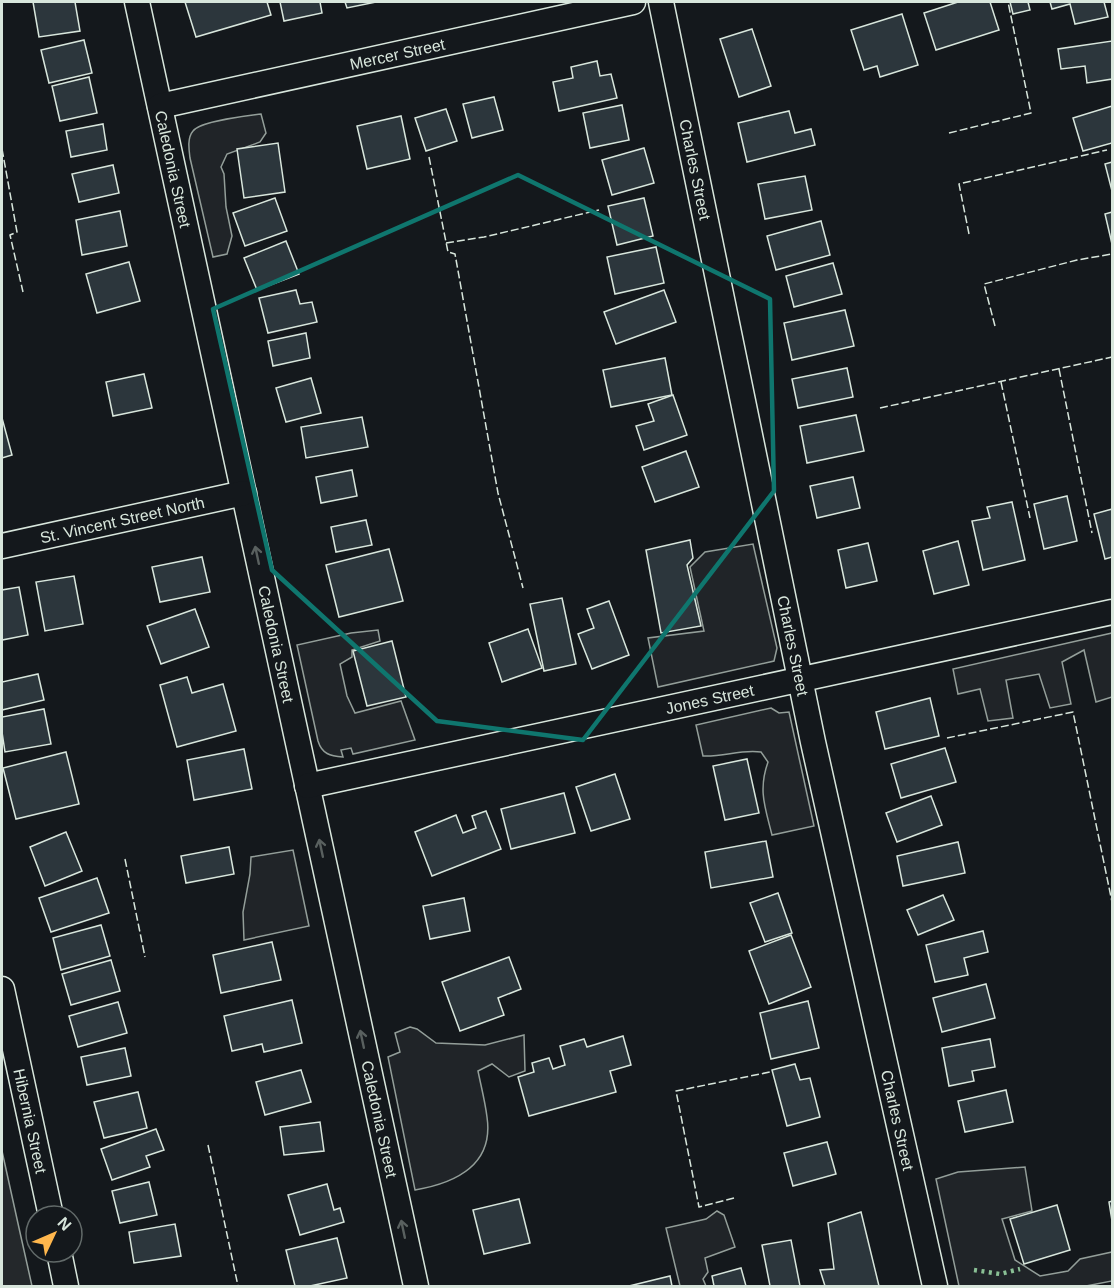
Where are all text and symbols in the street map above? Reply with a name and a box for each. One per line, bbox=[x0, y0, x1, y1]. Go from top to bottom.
street label: Mercer Street bbox=[348, 35, 447, 73]
street label: Caledonia Street bbox=[152, 109, 194, 230]
street label: Charles Street bbox=[677, 118, 714, 222]
street label: St. Vincent Street North bbox=[38, 493, 206, 546]
one-way arrow bbox=[251, 546, 263, 565]
street label: Caledonia Street bbox=[256, 584, 298, 705]
street label: Charles Street bbox=[775, 594, 812, 698]
street label: Jones Street bbox=[664, 681, 756, 717]
one-way arrow bbox=[314, 839, 326, 858]
one-way arrow bbox=[356, 1029, 367, 1049]
street label: Caledonia Street bbox=[359, 1059, 401, 1180]
street label: Hibernia Street bbox=[11, 1067, 50, 1175]
street label: Charles Street bbox=[878, 1068, 917, 1172]
north arrow bbox=[24, 1204, 84, 1264]
text: N bbox=[54, 1214, 75, 1234]
one-way arrow bbox=[397, 1220, 408, 1240]

